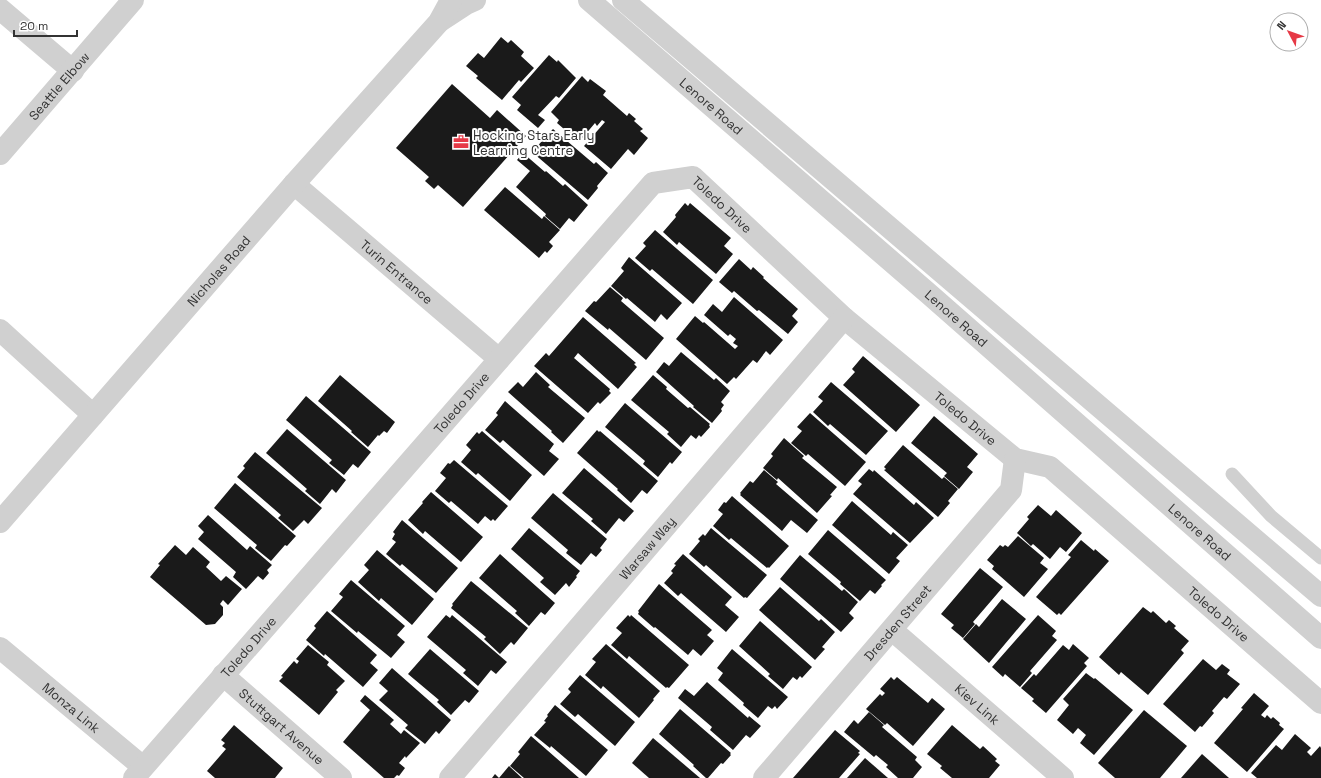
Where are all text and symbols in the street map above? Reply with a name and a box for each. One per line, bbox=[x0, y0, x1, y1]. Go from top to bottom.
scale bar bbox=[14, 12, 77, 38]
north arrow bbox=[1269, 12, 1309, 52]
text: 20 m bbox=[20, 18, 48, 34]
text: N bbox=[1274, 18, 1289, 33]
street label: Seattle Elbow bbox=[25, 49, 93, 124]
street label: Lenore Road bbox=[676, 74, 746, 138]
place label: Hocking Stars Early Learning Centre bbox=[473, 127, 594, 159]
office icon: Hocking Stars Early Learning Centre bbox=[452, 133, 470, 151]
street label: Toledo Drive bbox=[688, 172, 756, 237]
street label: Nicholas Road bbox=[183, 232, 254, 310]
street label: Turin Entrance bbox=[356, 236, 436, 308]
street label: Lenore Road bbox=[921, 286, 991, 351]
street label: Toledo Drive bbox=[430, 369, 493, 437]
street label: Toledo Drive bbox=[930, 388, 1000, 449]
street label: Lenore Road bbox=[1165, 500, 1235, 564]
street label: Warsaw Way bbox=[616, 513, 679, 583]
street label: Dresden Street bbox=[860, 581, 935, 664]
street label: Toledo Drive bbox=[1184, 583, 1253, 646]
street label: Toledo Drive bbox=[217, 613, 280, 682]
street label: Monza Link bbox=[39, 679, 104, 737]
street label: Kiev Link bbox=[951, 680, 1003, 728]
street label: Stuttgart Avenue bbox=[235, 685, 328, 769]

